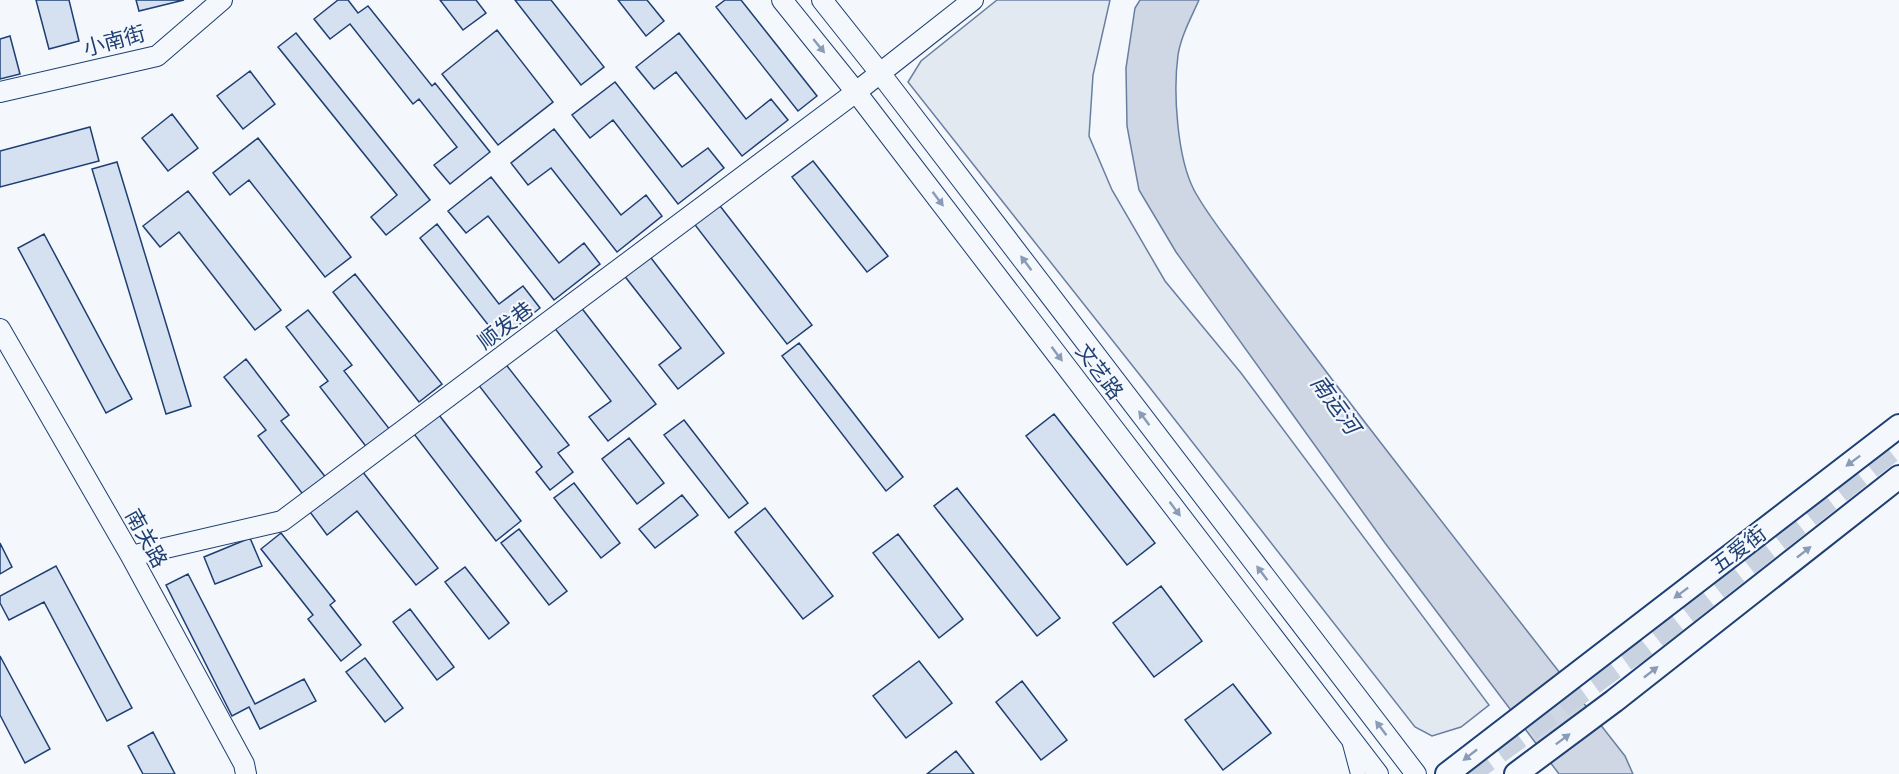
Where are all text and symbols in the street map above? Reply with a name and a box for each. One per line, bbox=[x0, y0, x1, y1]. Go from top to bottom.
street label: 小南街 bbox=[80, 20, 148, 60]
one-way arrow bbox=[812, 38, 824, 53]
one-way arrow bbox=[932, 192, 944, 207]
one-way arrow bbox=[1020, 255, 1032, 270]
street label: 顺发巷 bbox=[473, 296, 537, 354]
street label: 文艺路 bbox=[1071, 339, 1129, 403]
one-way arrow bbox=[1050, 347, 1062, 362]
water label: 南运河 bbox=[1306, 370, 1368, 441]
one-way arrow bbox=[1138, 410, 1150, 426]
one-way arrow bbox=[1845, 455, 1860, 467]
one-way arrow bbox=[1169, 502, 1181, 517]
street label: 南关路 bbox=[121, 505, 173, 571]
street label: 五爱街 bbox=[1706, 520, 1770, 578]
one-way arrow bbox=[1797, 546, 1812, 558]
one-way arrow bbox=[1257, 565, 1269, 580]
one-way arrow bbox=[1674, 586, 1689, 598]
one-way arrow bbox=[1643, 665, 1659, 678]
one-way arrow bbox=[1375, 720, 1387, 735]
one-way arrow bbox=[1555, 733, 1571, 745]
one-way arrow bbox=[1463, 748, 1478, 760]

